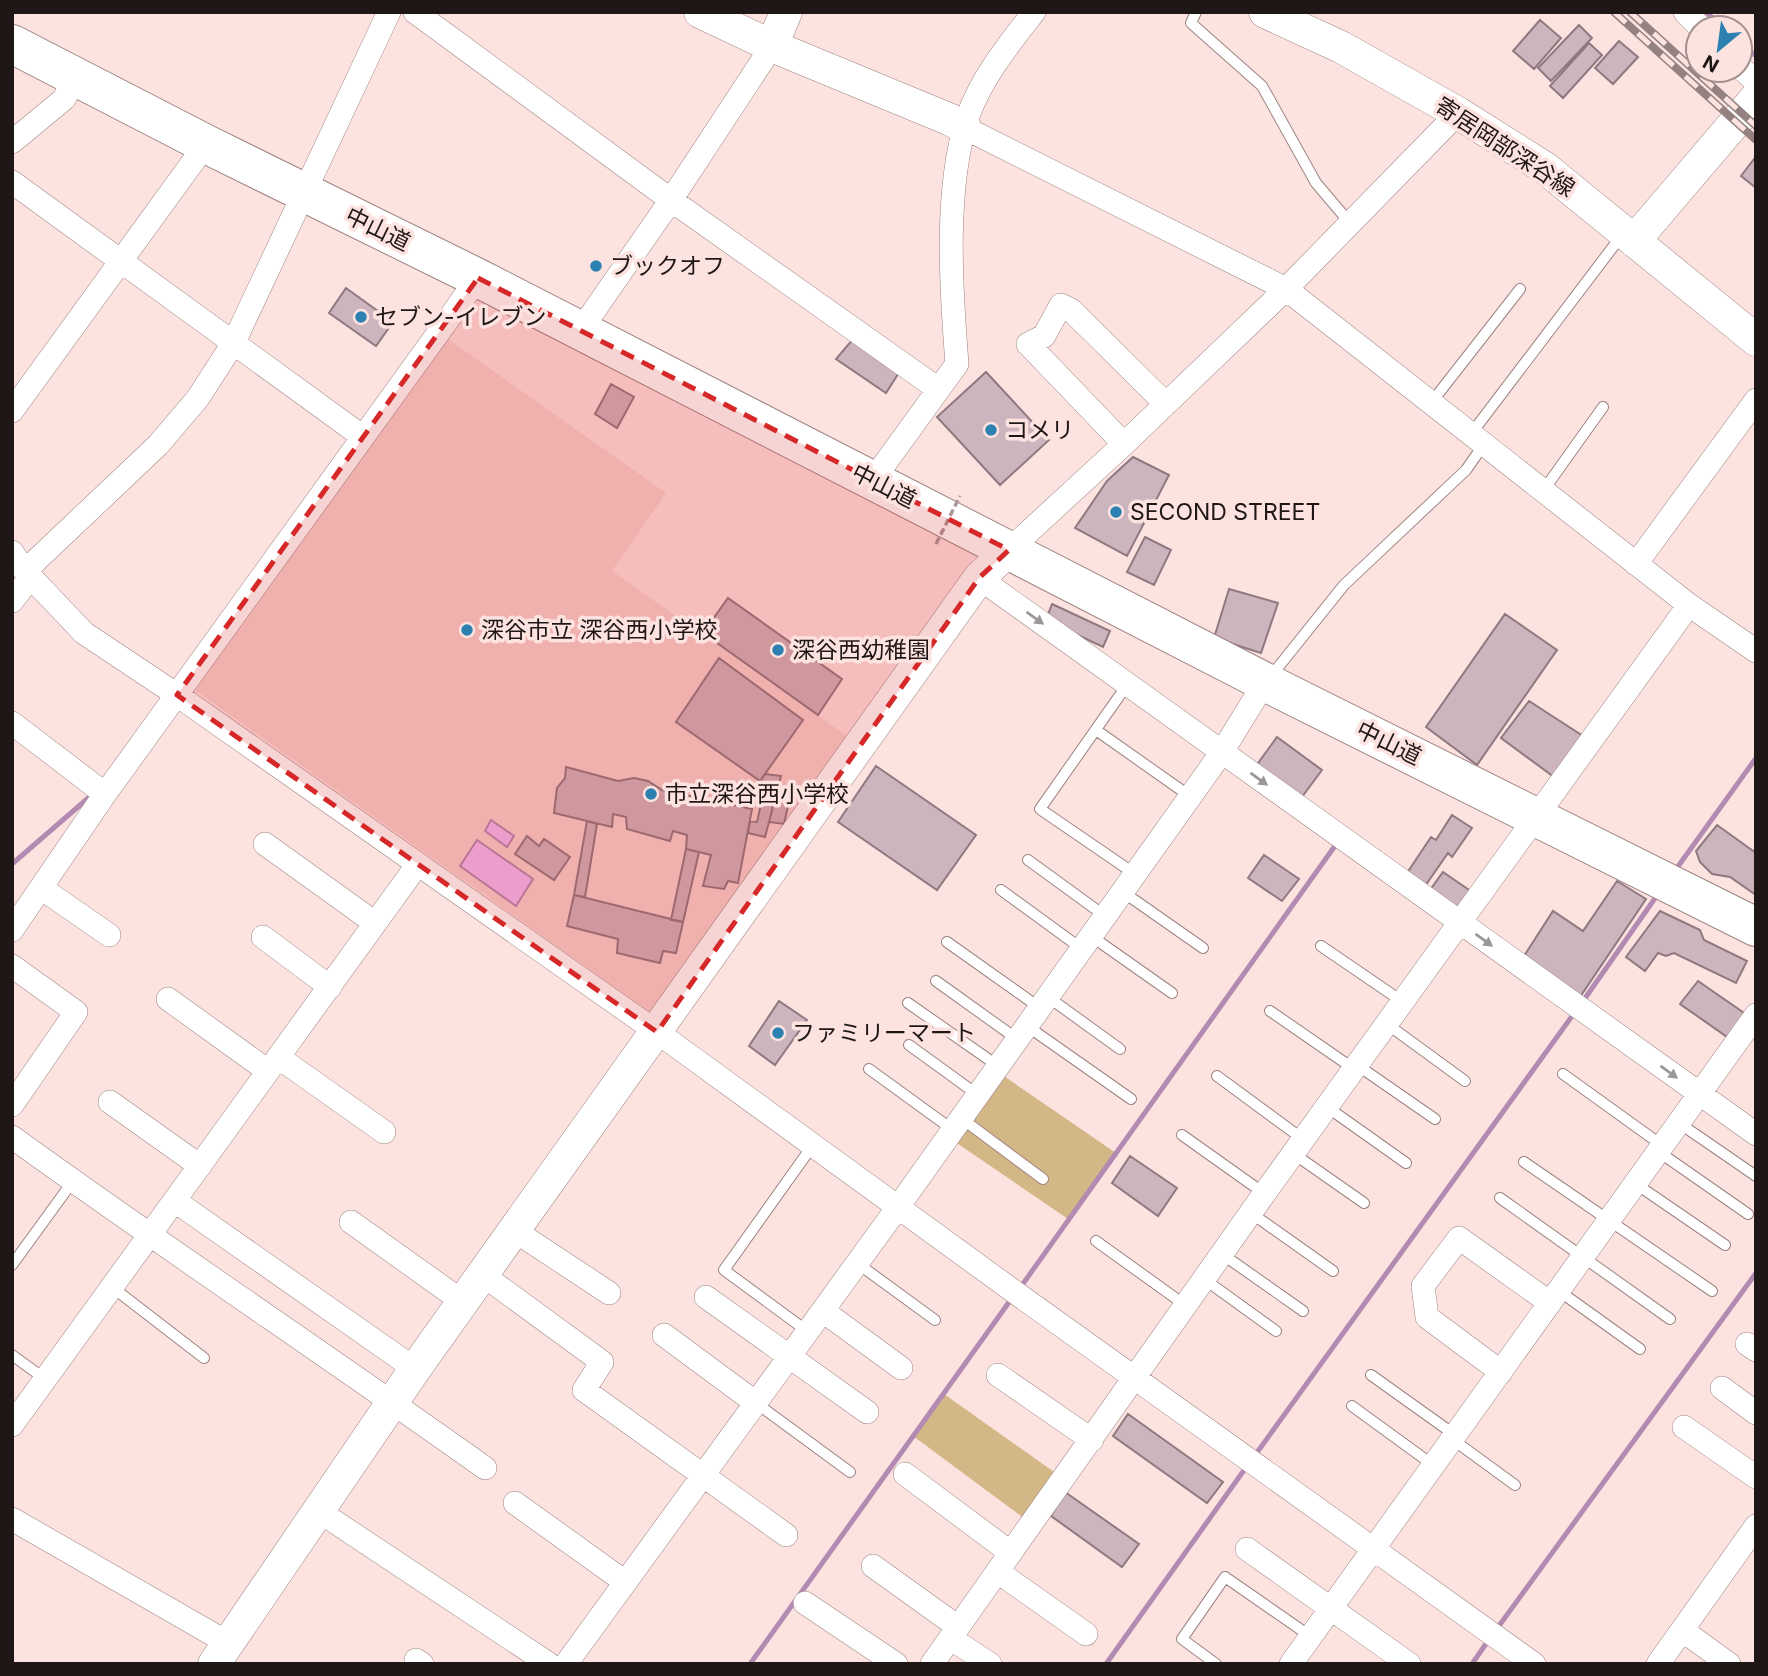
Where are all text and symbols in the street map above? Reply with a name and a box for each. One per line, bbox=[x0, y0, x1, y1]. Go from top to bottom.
north arrow bbox=[1684, 14, 1754, 84]
text: N bbox=[1699, 50, 1723, 77]
street label: 寄居岡部深谷線 bbox=[1430, 91, 1580, 203]
street label: 中山道 bbox=[341, 201, 415, 257]
place label: ブックオフ bbox=[610, 252, 725, 280]
marker: ブックオフ bbox=[588, 258, 604, 274]
place label: セブン-イレブン bbox=[375, 303, 547, 331]
marker: セブン-イレブン bbox=[353, 309, 369, 325]
place label: コメリ bbox=[1005, 416, 1074, 444]
marker: コメリ bbox=[983, 422, 999, 438]
street label: 中山道 bbox=[847, 458, 921, 514]
place label: SECOND STREET bbox=[1130, 498, 1320, 526]
marker: SECOND STREET bbox=[1108, 504, 1124, 520]
one-way arrow bbox=[1025, 610, 1043, 625]
place label: 深谷市立 深谷西小学校 bbox=[481, 616, 717, 644]
marker: 深谷市立 深谷西小学校 bbox=[459, 622, 475, 638]
place label: 深谷西幼稚園 bbox=[792, 636, 930, 664]
marker: 深谷西幼稚園 bbox=[770, 642, 786, 658]
street label: 中山道 bbox=[1352, 715, 1426, 771]
one-way arrow bbox=[1250, 771, 1268, 785]
place label: 市立深谷西小学校 bbox=[665, 780, 849, 808]
marker: 市立深谷西小学校 bbox=[643, 786, 659, 802]
one-way arrow bbox=[1475, 933, 1493, 947]
place label: ファミリーマート bbox=[792, 1019, 976, 1047]
marker: ファミリーマート bbox=[770, 1025, 786, 1041]
one-way arrow bbox=[1660, 1065, 1678, 1079]

